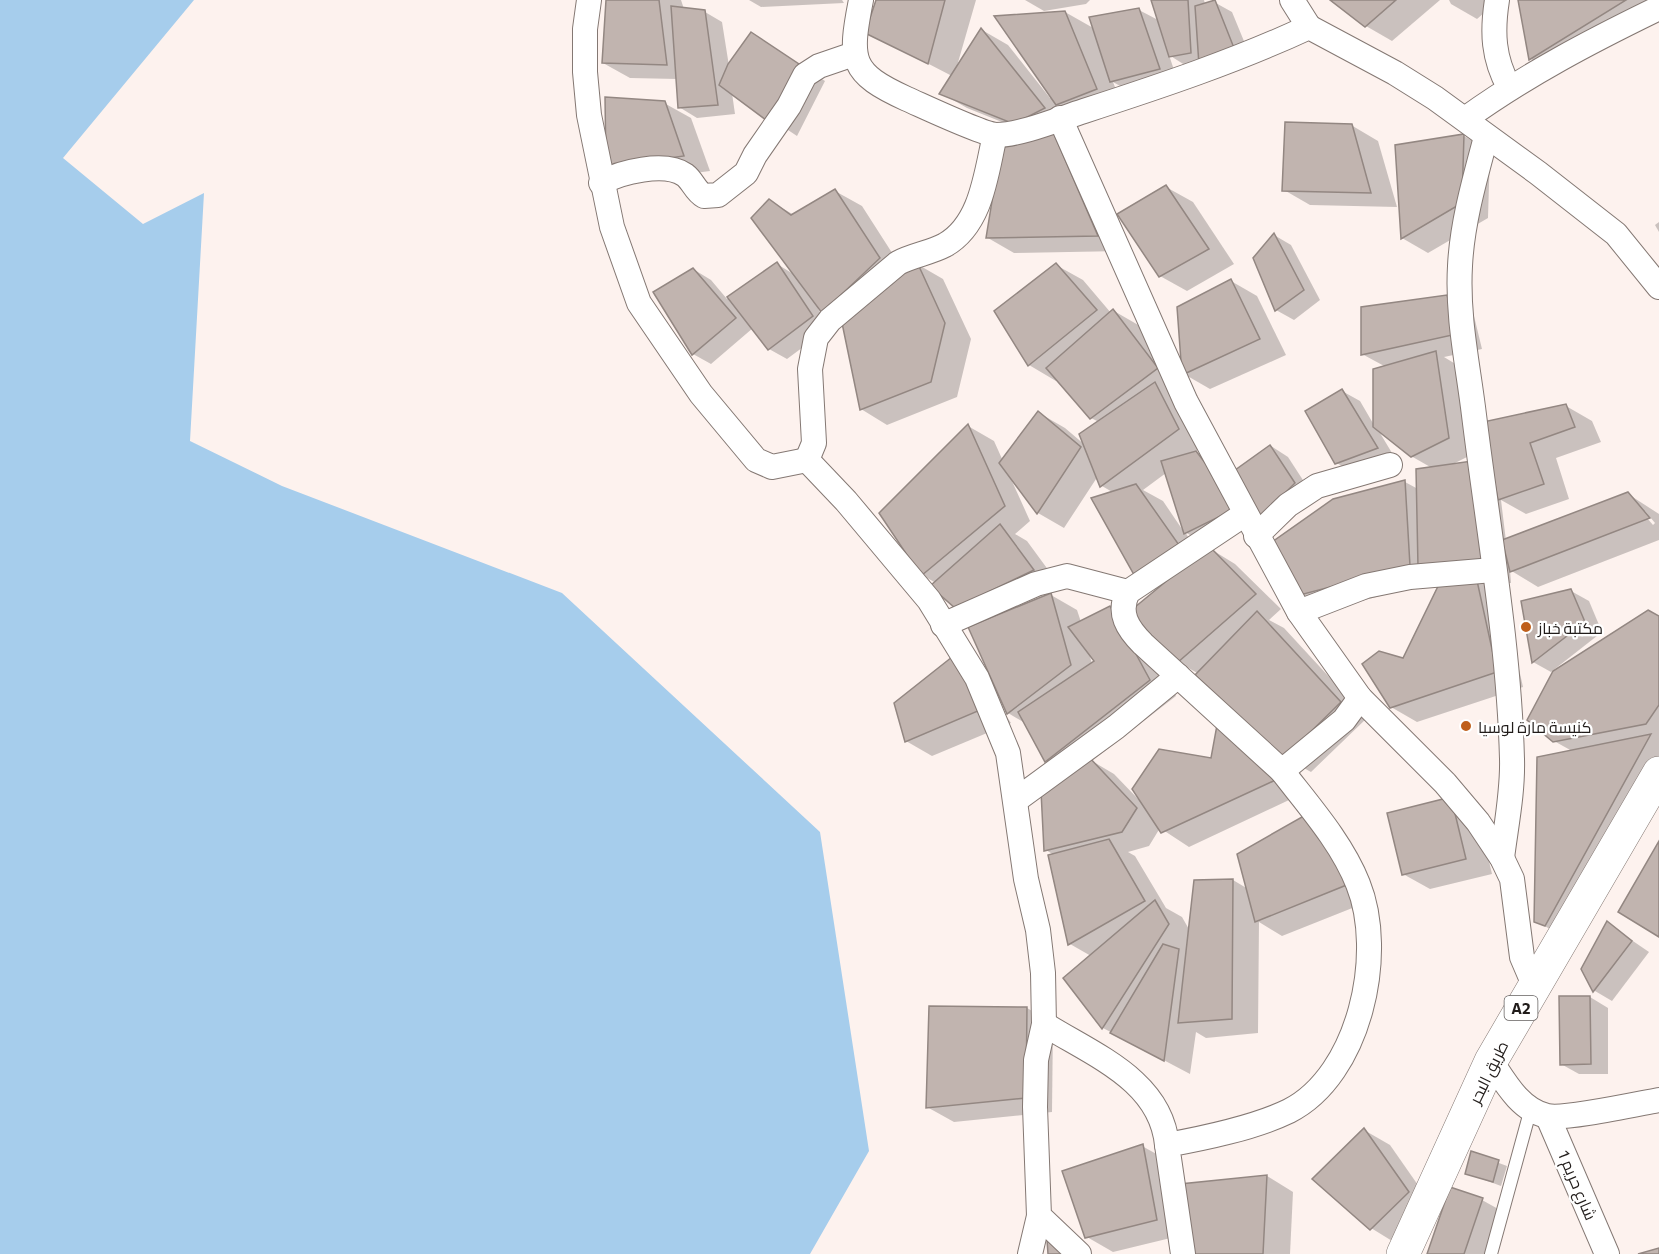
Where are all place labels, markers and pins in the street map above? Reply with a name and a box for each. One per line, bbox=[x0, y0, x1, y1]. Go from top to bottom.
place label: مكتبة خباز bbox=[1537, 618, 1603, 638]
marker: مكتبة خباز bbox=[1519, 620, 1533, 634]
place label: كنيسة مارة لوسيا bbox=[1478, 717, 1591, 737]
marker: كنيسة مارة لوسيا bbox=[1459, 719, 1473, 733]

